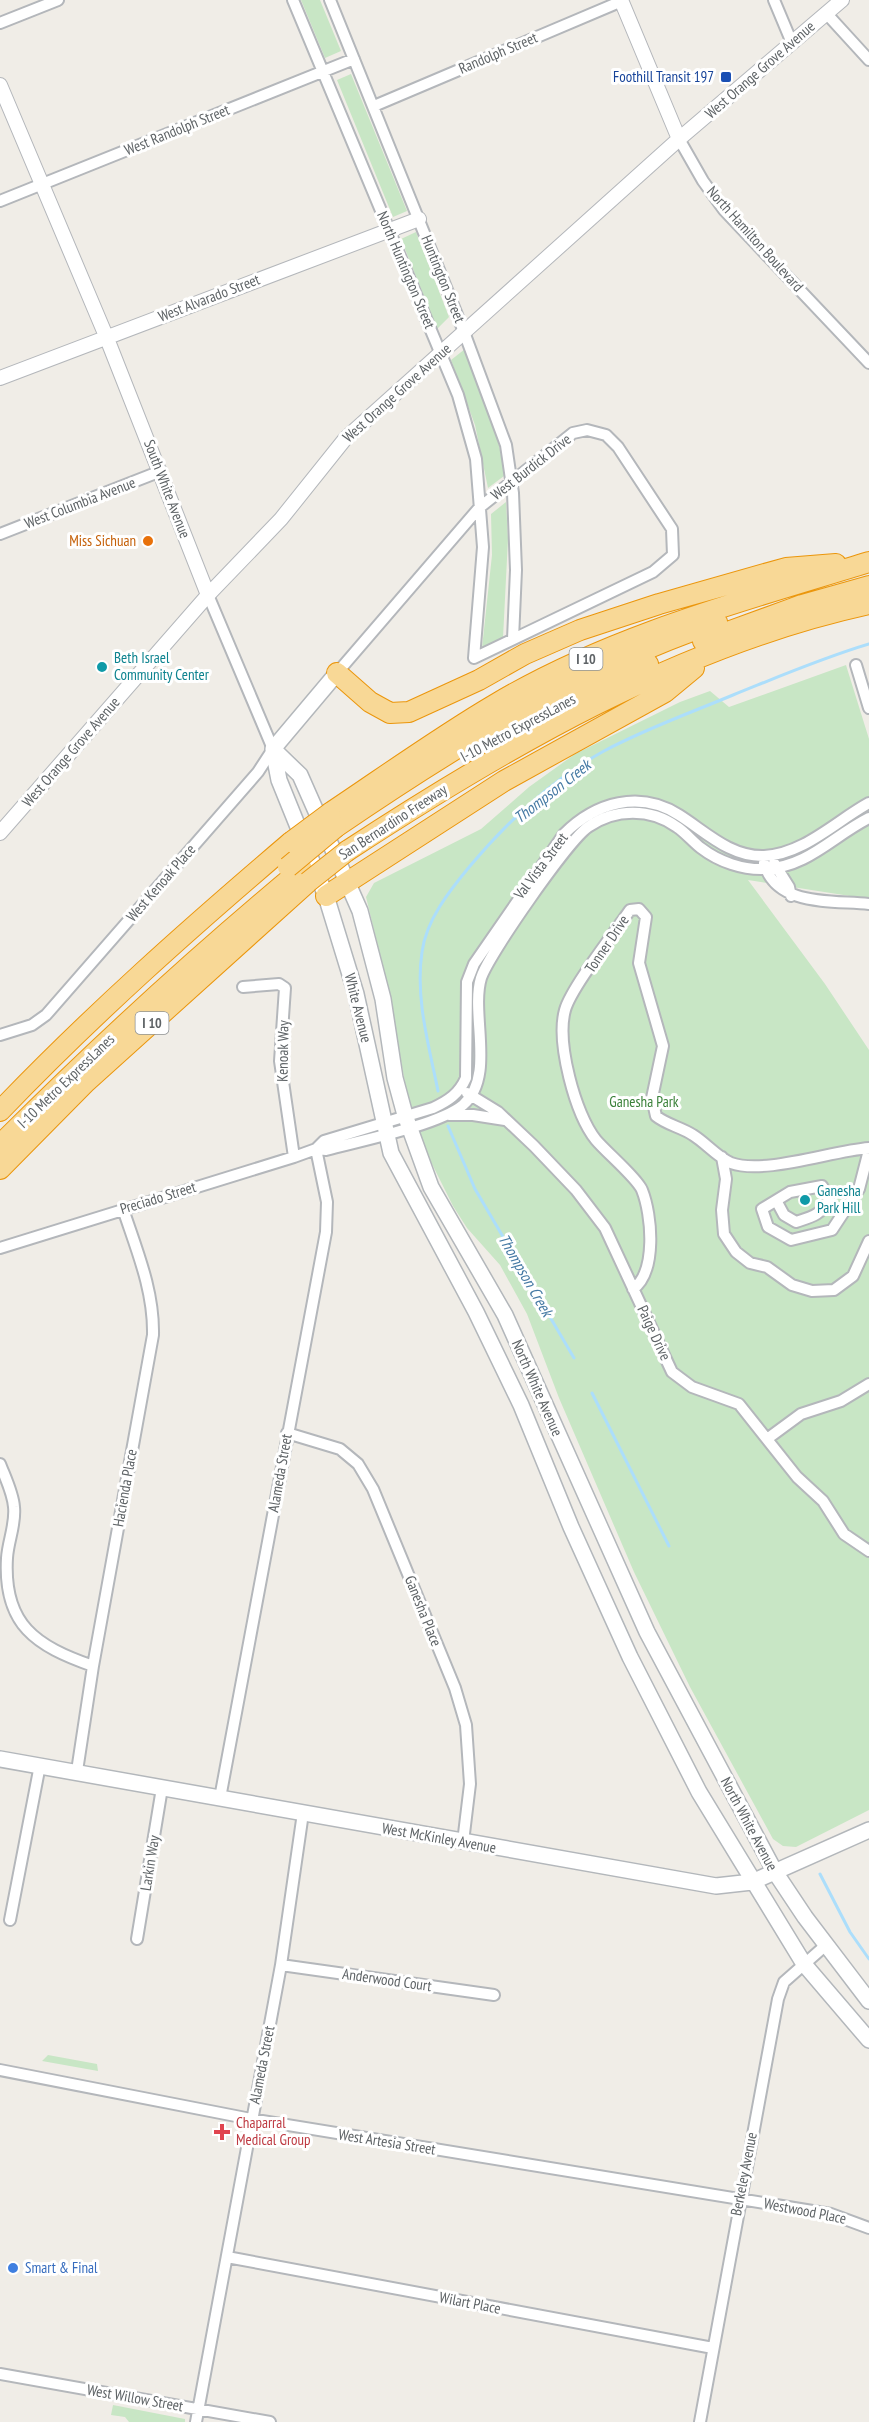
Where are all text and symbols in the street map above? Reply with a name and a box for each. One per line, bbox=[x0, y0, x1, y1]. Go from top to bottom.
street label: West Orange Grove Avenue bbox=[701, 17, 819, 123]
street label: Randolph Street bbox=[456, 27, 540, 78]
place label: Foothill Transit 197 bbox=[613, 67, 714, 86]
marker: Foothill Transit 197 bbox=[719, 70, 733, 84]
street label: West Randolph Street bbox=[121, 100, 232, 159]
street label: North Hamilton Boulevard bbox=[703, 182, 808, 295]
street label: North Huntington Street bbox=[373, 208, 440, 331]
street label: Huntington Street bbox=[417, 232, 470, 325]
street label: West Alvarado Street bbox=[155, 269, 262, 326]
street label: West Orange Grove Avenue bbox=[338, 339, 455, 446]
street label: West Burdick Drive bbox=[487, 429, 575, 504]
street label: South White Avenue bbox=[140, 437, 195, 541]
street label: West Columbia Avenue bbox=[22, 473, 138, 532]
place label: Miss Sichuan bbox=[69, 531, 136, 550]
marker: Miss Sichuan bbox=[141, 534, 155, 548]
place label: Beth Israel Community Center bbox=[114, 648, 210, 684]
road number: I 10 bbox=[570, 648, 602, 670]
marker: Beth Israel Community Center bbox=[95, 660, 109, 674]
street label: I-10 Metro ExpressLanes bbox=[457, 689, 579, 766]
street label: West Orange Grove Avenue bbox=[18, 693, 124, 811]
water label: Thompson Creek bbox=[510, 754, 596, 827]
street label: San Bernardino Freeway bbox=[335, 779, 451, 864]
street label: Val Vista Street bbox=[509, 829, 572, 903]
street label: West Kenoak Place bbox=[122, 840, 199, 925]
street label: Tonner Drive bbox=[580, 911, 633, 976]
street label: White Avenue bbox=[341, 971, 376, 1045]
road number: I 10 bbox=[136, 1012, 168, 1034]
street label: Kenoak Way bbox=[272, 1020, 293, 1082]
street label: I-10 Metro ExpressLanes bbox=[13, 1029, 118, 1132]
park label: Ganesha Park bbox=[609, 1092, 679, 1111]
street label: Preciado Street bbox=[118, 1177, 198, 1218]
place label: Ganesha Park Hill bbox=[817, 1181, 861, 1217]
marker: Ganesha Park Hill bbox=[798, 1193, 812, 1207]
water label: Thompson Creek bbox=[494, 1230, 559, 1321]
street label: Paige Drive bbox=[633, 1302, 675, 1363]
street label: North White Avenue bbox=[508, 1337, 567, 1439]
street label: Alameda Street bbox=[263, 1432, 296, 1514]
street label: Hacienda Place bbox=[108, 1448, 141, 1528]
street label: Ganesha Place bbox=[401, 1573, 446, 1649]
street label: North White Avenue bbox=[717, 1774, 782, 1874]
street label: West McKinley Avenue bbox=[381, 1818, 498, 1857]
street label: Larkin Way bbox=[136, 1833, 163, 1892]
street label: Anderwood Court bbox=[341, 1964, 433, 1995]
street label: Alameda Street bbox=[245, 2024, 278, 2106]
place label: Chaparral Medical Group bbox=[236, 2113, 311, 2149]
marker: Chaparral Medical Group bbox=[213, 2123, 231, 2141]
street label: West Artesia Street bbox=[337, 2124, 437, 2159]
street label: Berkeley Avenue bbox=[726, 2131, 761, 2217]
street label: Westwood Place bbox=[762, 2193, 848, 2228]
place label: Smart & Final bbox=[25, 2258, 98, 2277]
marker: Smart & Final bbox=[6, 2261, 20, 2275]
street label: Wilart Place bbox=[438, 2287, 502, 2318]
street label: West Willow Street bbox=[86, 2380, 185, 2415]

